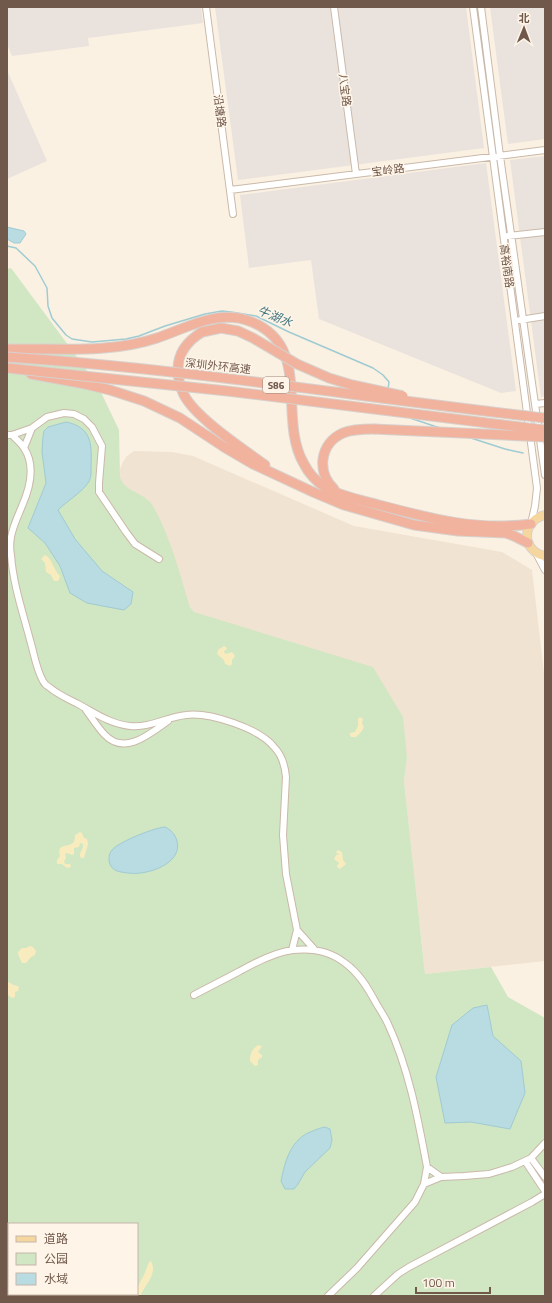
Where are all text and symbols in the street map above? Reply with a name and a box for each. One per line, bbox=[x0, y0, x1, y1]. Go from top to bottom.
north arrow bbox=[504, 8, 544, 48]
text: 北 bbox=[519, 10, 530, 26]
street label: 八宝路 bbox=[335, 73, 355, 107]
street label: 沿塘路 bbox=[210, 94, 230, 128]
street label: 宝岭路 bbox=[371, 160, 405, 180]
street label: 高裕南路 bbox=[496, 243, 518, 289]
water label: 牛湖水 bbox=[255, 300, 296, 332]
street label: 深圳外环高速 bbox=[184, 355, 252, 377]
road number: S86 bbox=[263, 377, 289, 393]
legend bbox=[8, 1223, 138, 1295]
text: 道路 bbox=[44, 1229, 68, 1248]
text: 公园 bbox=[44, 1249, 68, 1268]
text: 水域 bbox=[44, 1269, 68, 1288]
scale bar bbox=[416, 1269, 490, 1295]
text: 100 m bbox=[422, 1273, 455, 1292]

